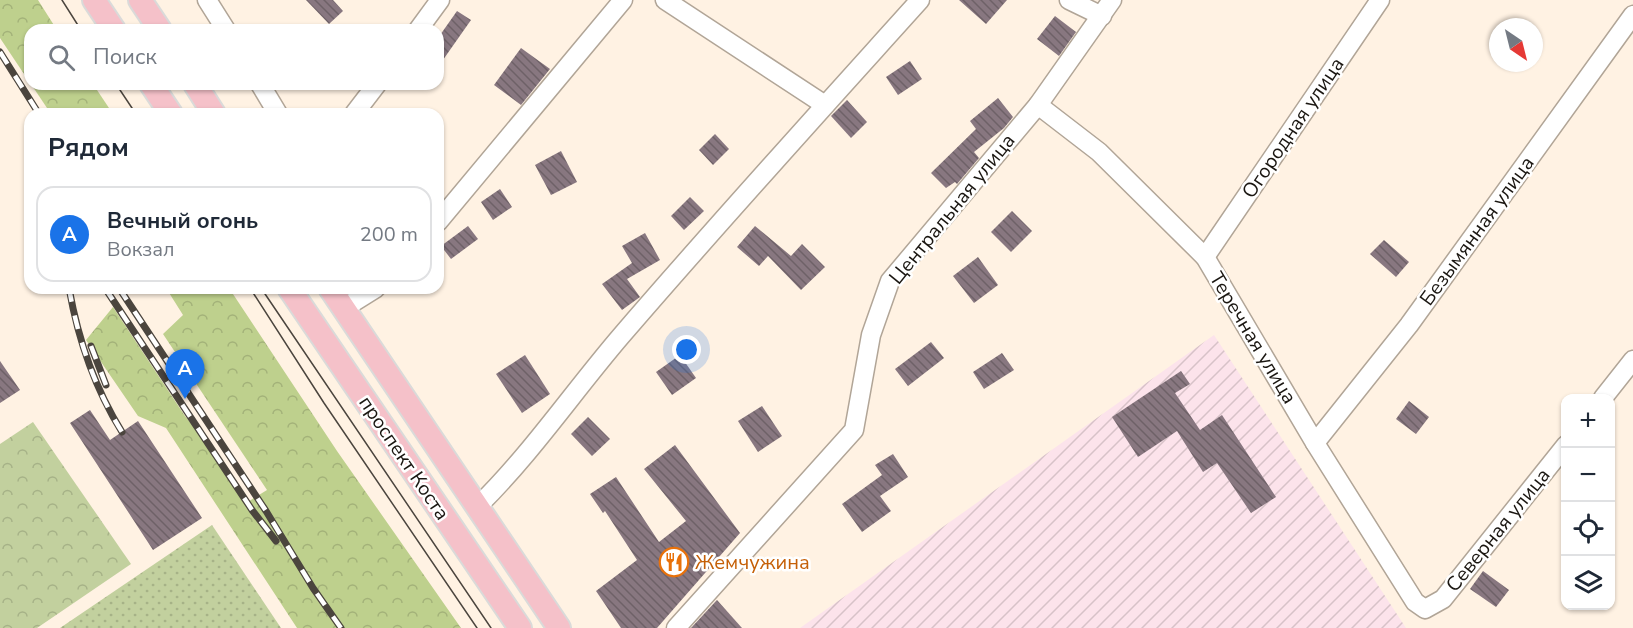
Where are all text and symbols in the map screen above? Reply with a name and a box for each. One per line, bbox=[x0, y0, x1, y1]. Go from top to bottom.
north arrow bbox=[1489, 18, 1543, 72]
search box bbox=[24, 24, 444, 90]
icon: search bbox=[45, 41, 78, 74]
text: Поиск bbox=[93, 42, 157, 72]
street label: Огородная улица bbox=[1236, 52, 1350, 204]
street label: Центральная улица bbox=[883, 128, 1021, 290]
text: Рядом bbox=[48, 130, 129, 165]
street label: Безымянная улица bbox=[1414, 151, 1540, 311]
text: Вечный огонь bbox=[107, 206, 258, 236]
text: A bbox=[62, 221, 77, 248]
text: 200 m bbox=[360, 221, 418, 248]
text: Вокзал bbox=[107, 236, 175, 263]
street label: Теречная улица bbox=[1203, 267, 1303, 409]
your location bbox=[672, 335, 701, 364]
pin: A bbox=[166, 350, 204, 399]
street label: проспект Коста bbox=[352, 391, 456, 525]
map controls bbox=[1561, 394, 1615, 610]
button: + bbox=[1561, 394, 1615, 448]
button: − bbox=[1561, 448, 1615, 502]
street label: Северная улица bbox=[1440, 462, 1556, 598]
button: locate bbox=[1561, 502, 1615, 556]
restaurant icon: Жемчужина bbox=[658, 546, 690, 578]
place label: Жемчужина bbox=[695, 549, 810, 576]
button: layers bbox=[1561, 556, 1615, 610]

